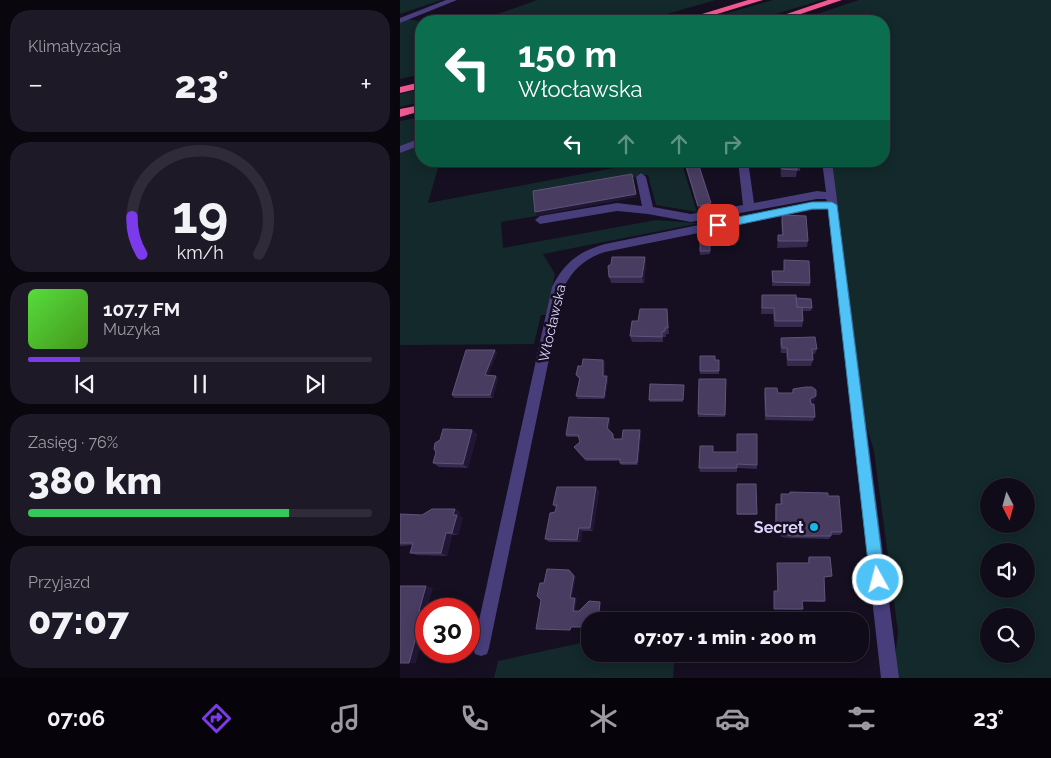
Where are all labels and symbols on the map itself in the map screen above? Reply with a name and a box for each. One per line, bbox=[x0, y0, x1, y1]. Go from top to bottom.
pin bbox=[697, 204, 739, 246]
street label: Włocławska bbox=[535, 283, 569, 363]
north arrow bbox=[980, 478, 1035, 532]
place label: Secret bbox=[754, 518, 804, 537]
marker: Secret bbox=[808, 521, 820, 533]
position arrow bbox=[851, 553, 903, 605]
speed limit sign: 30 bbox=[415, 598, 480, 663]

